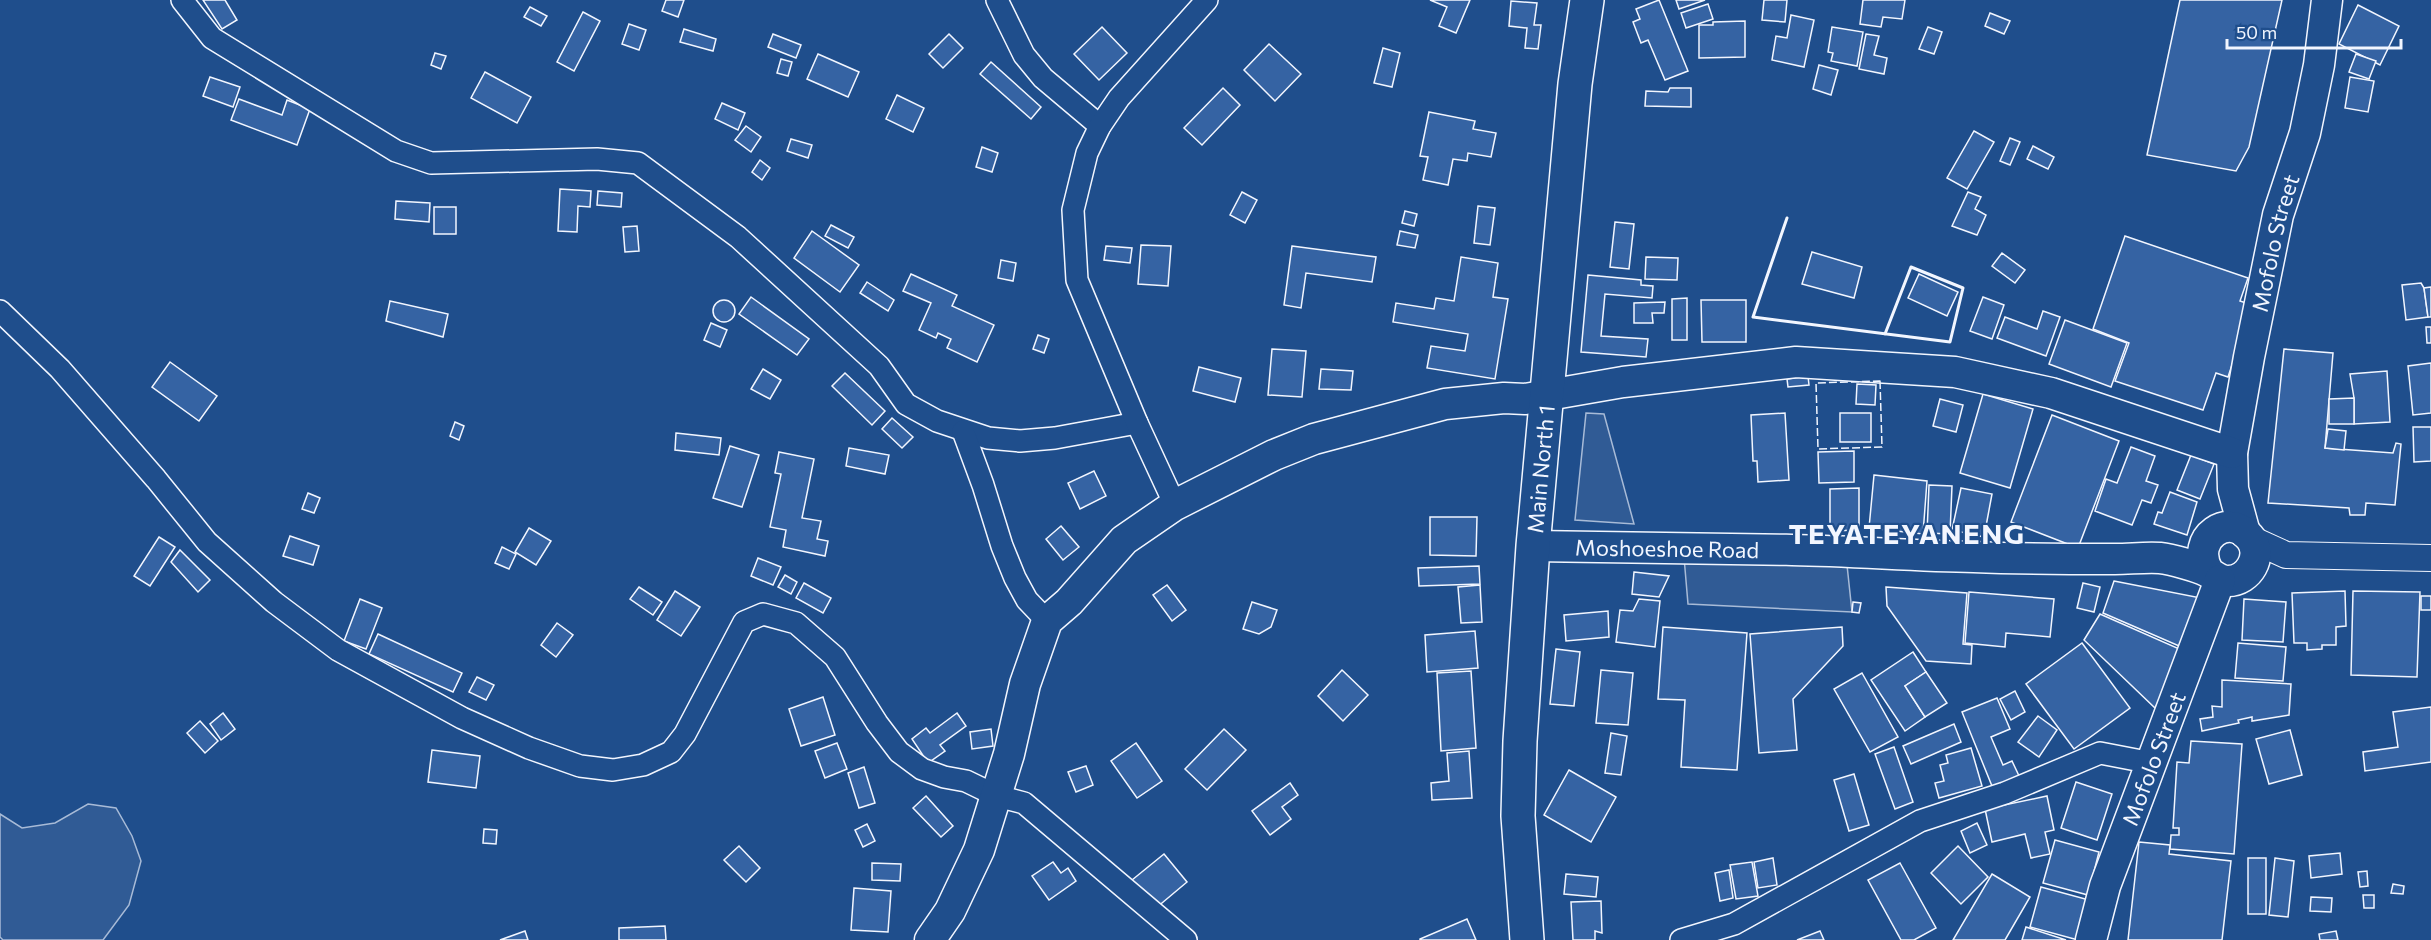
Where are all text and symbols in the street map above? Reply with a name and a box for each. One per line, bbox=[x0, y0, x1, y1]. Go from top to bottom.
scale bar bbox=[2227, 12, 2401, 50]
text: 50 m bbox=[2236, 21, 2277, 43]
street label: Mofolo Street bbox=[2245, 171, 2304, 314]
street label: Main North 1 bbox=[1521, 404, 1559, 534]
district label: TEYATEYANENG bbox=[1788, 516, 2026, 550]
street label: Moshoeshoe Road bbox=[1575, 533, 1759, 563]
street label: Mofolo Street bbox=[2116, 688, 2190, 829]

